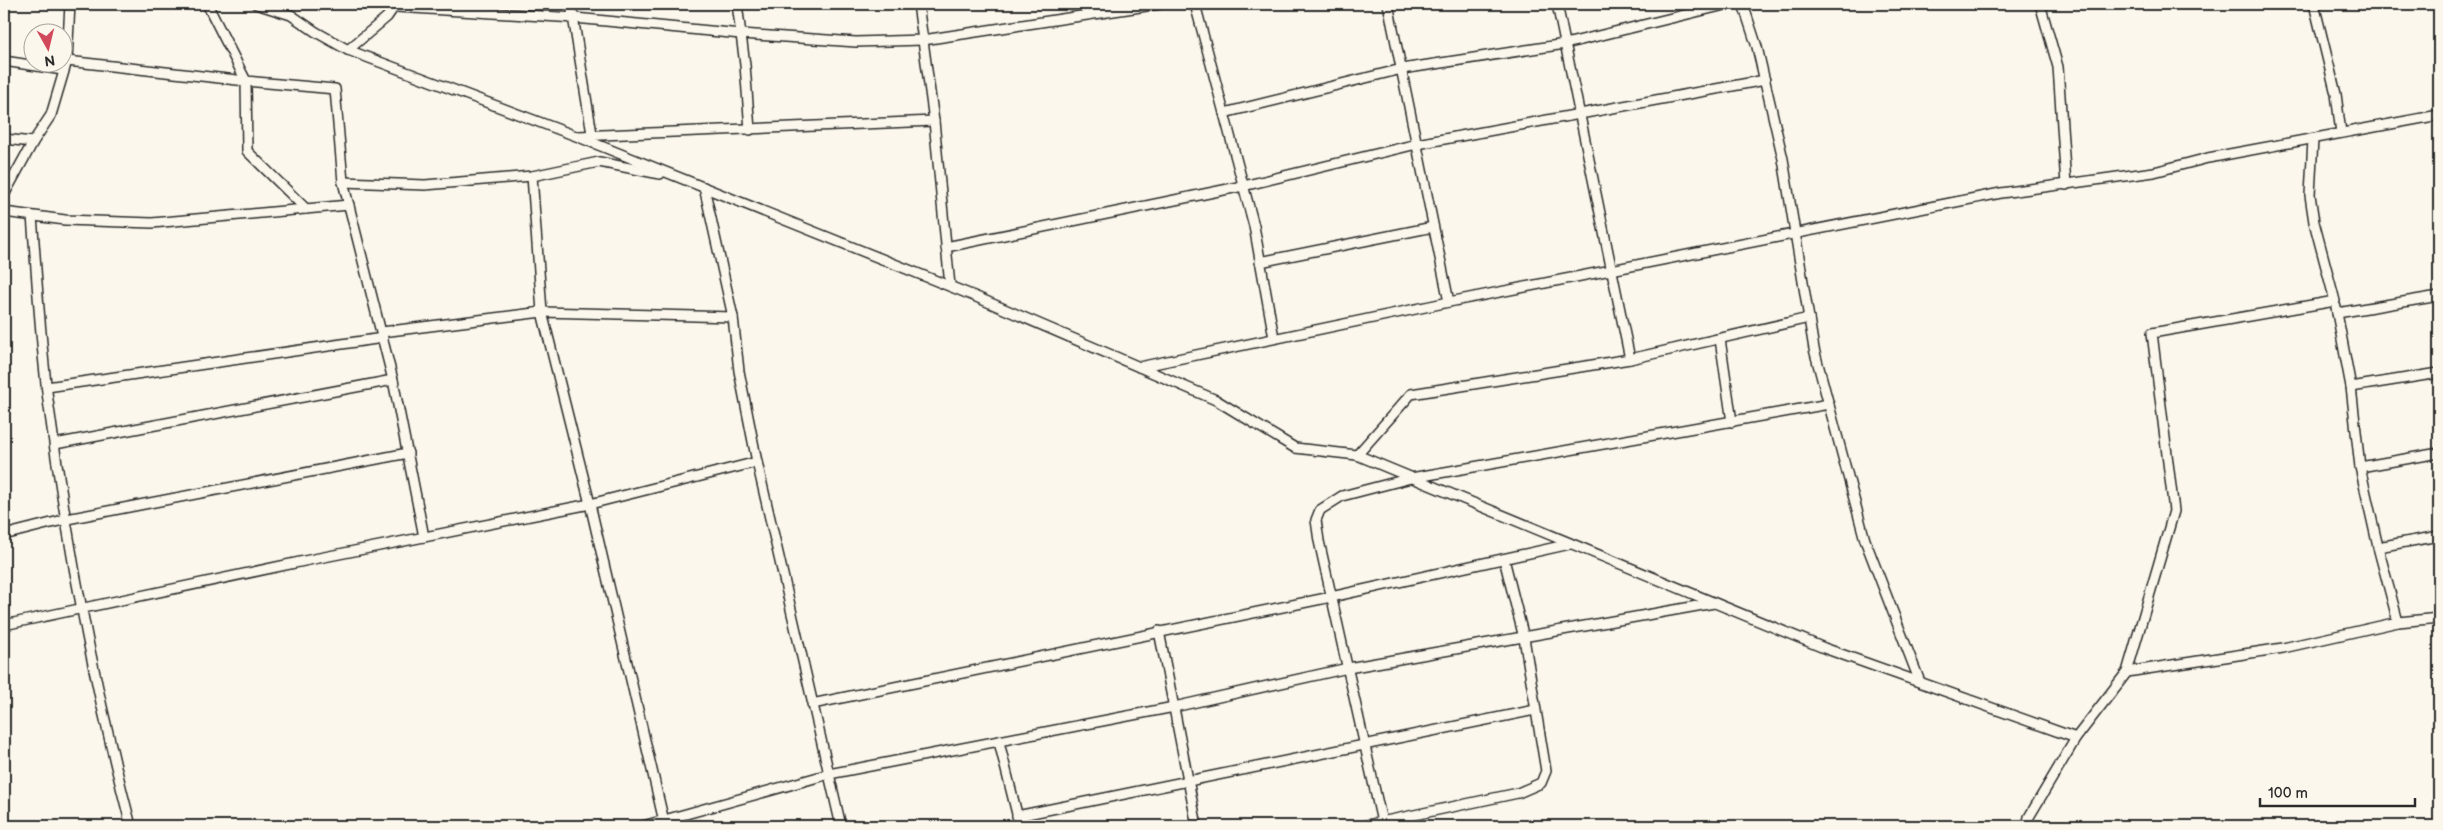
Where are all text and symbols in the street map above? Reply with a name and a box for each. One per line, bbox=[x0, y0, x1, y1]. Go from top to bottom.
north arrow bbox=[22, 22, 72, 72]
text: N bbox=[43, 51, 56, 70]
scale bar bbox=[2260, 775, 2416, 807]
text: 100 m bbox=[2268, 784, 2308, 803]

